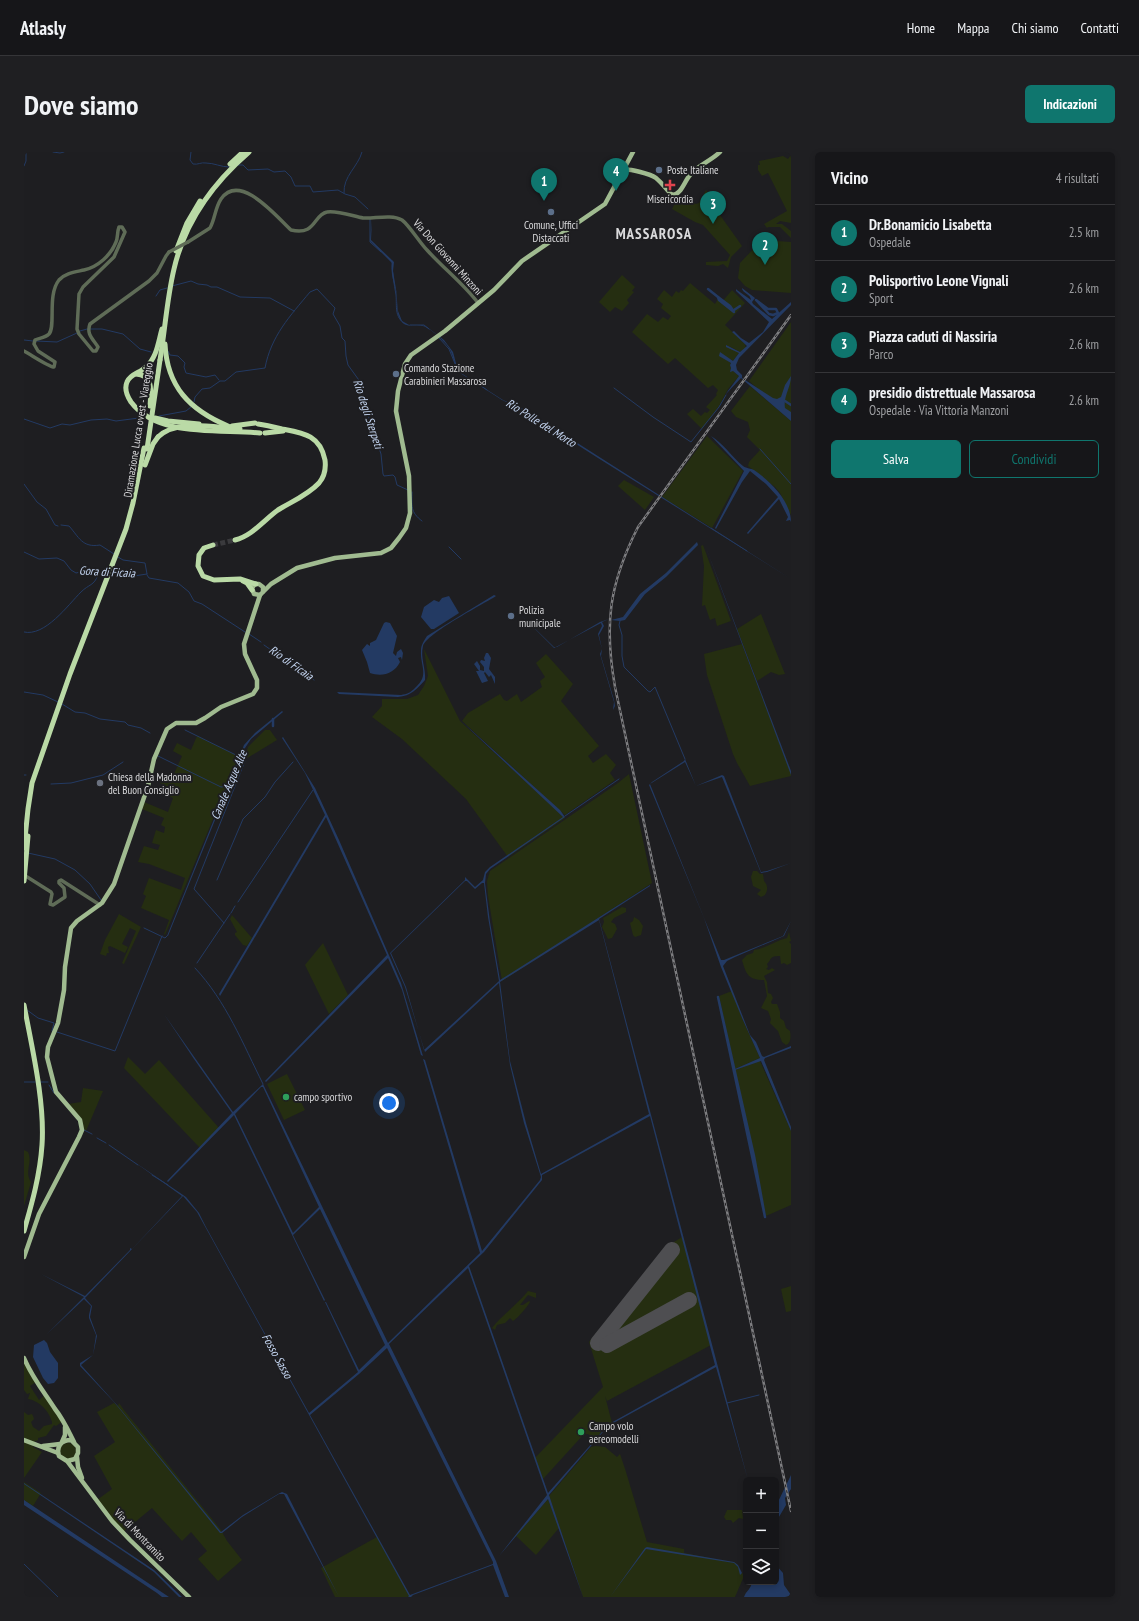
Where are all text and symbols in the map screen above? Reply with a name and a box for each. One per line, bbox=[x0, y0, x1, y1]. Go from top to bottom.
text: Atlasly bbox=[20, 16, 66, 40]
text: Home bbox=[907, 19, 935, 37]
text: Mappa bbox=[957, 19, 989, 37]
text: Chi siamo bbox=[1011, 19, 1059, 37]
text: Contatti bbox=[1081, 19, 1119, 37]
button: Indicazioni bbox=[1025, 85, 1115, 123]
text: Dove siamo bbox=[24, 86, 139, 123]
pin: 4 bbox=[603, 158, 629, 191]
place label: Poste Italiane bbox=[667, 163, 719, 177]
marker: Poste Italiane bbox=[654, 165, 664, 175]
text: Vicino bbox=[831, 167, 868, 189]
pin: 1 bbox=[531, 168, 557, 201]
text: 4 risultati bbox=[1056, 170, 1099, 187]
marker: Misericordia bbox=[664, 179, 676, 191]
pin: 3 bbox=[700, 191, 726, 224]
place label: Misericordia bbox=[647, 192, 693, 206]
marker: Comune, Uffici Distaccati bbox=[546, 207, 556, 217]
street label: Via Don Giovanni Minzoni bbox=[410, 215, 486, 298]
text: Dr.Bonamicio Lisabetta bbox=[869, 215, 992, 234]
place label: Comune, Uffici Distaccati bbox=[524, 218, 578, 245]
district label: MASSAROSA bbox=[616, 224, 692, 243]
text: 1 bbox=[841, 224, 847, 241]
text: 2.5 km bbox=[1069, 224, 1099, 241]
pin: 2 bbox=[752, 232, 778, 265]
text: Ospedale bbox=[869, 234, 911, 251]
text: Polisportivo Leone Vignali bbox=[869, 271, 1009, 290]
text: 2 bbox=[841, 280, 847, 297]
text: 2.6 km bbox=[1069, 280, 1099, 297]
text: Sport bbox=[869, 290, 893, 307]
text: Piazza caduti di Nassiria bbox=[869, 327, 997, 346]
text: 3 bbox=[841, 336, 847, 353]
text: 2.6 km bbox=[1069, 336, 1099, 353]
text: Parco bbox=[869, 346, 893, 363]
street label: Diramazione Lucca ovest - Viareggio bbox=[120, 361, 156, 498]
place label: Comando Stazione Carabinieri Massarosa bbox=[404, 361, 487, 388]
marker: Comando Stazione Carabinieri Massarosa bbox=[391, 369, 401, 379]
water label: Rio degli Sterpeti bbox=[350, 377, 387, 452]
text: presidio distrettuale Massarosa bbox=[869, 383, 1035, 402]
text: 4 bbox=[841, 392, 847, 409]
text: 2.6 km bbox=[1069, 392, 1099, 409]
water label: Rio Polle del Morto bbox=[503, 395, 580, 450]
text: Ospedale · Via Vittoria Manzoni bbox=[869, 402, 1009, 419]
button: Salva bbox=[831, 440, 961, 478]
button: Condividi bbox=[969, 440, 1099, 478]
water label: Gora di Ficaia bbox=[79, 563, 137, 581]
place label: Polizia municipale bbox=[519, 603, 561, 630]
marker: Polizia municipale bbox=[506, 611, 516, 621]
water label: Rio di Ficaia bbox=[266, 642, 317, 684]
water label: Canale Acque Alte bbox=[207, 747, 250, 822]
place label: Chiesa della Madonna del Buon Consiglio bbox=[108, 770, 191, 797]
marker: Chiesa della Madonna del Buon Consiglio bbox=[95, 778, 105, 788]
place label: campo sportivo bbox=[294, 1090, 353, 1104]
marker: campo sportivo bbox=[281, 1092, 291, 1102]
your location bbox=[379, 1093, 399, 1113]
water label: Fosso Sasso bbox=[259, 1331, 296, 1382]
place label: Campo volo aereomodelli bbox=[589, 1419, 639, 1446]
marker: Campo volo aereomodelli bbox=[576, 1427, 586, 1437]
map controls bbox=[743, 1477, 779, 1585]
button: + bbox=[743, 1477, 779, 1513]
street label: Via di Montramito bbox=[111, 1505, 169, 1564]
button: − bbox=[743, 1513, 779, 1549]
button: layers bbox=[743, 1549, 779, 1585]

